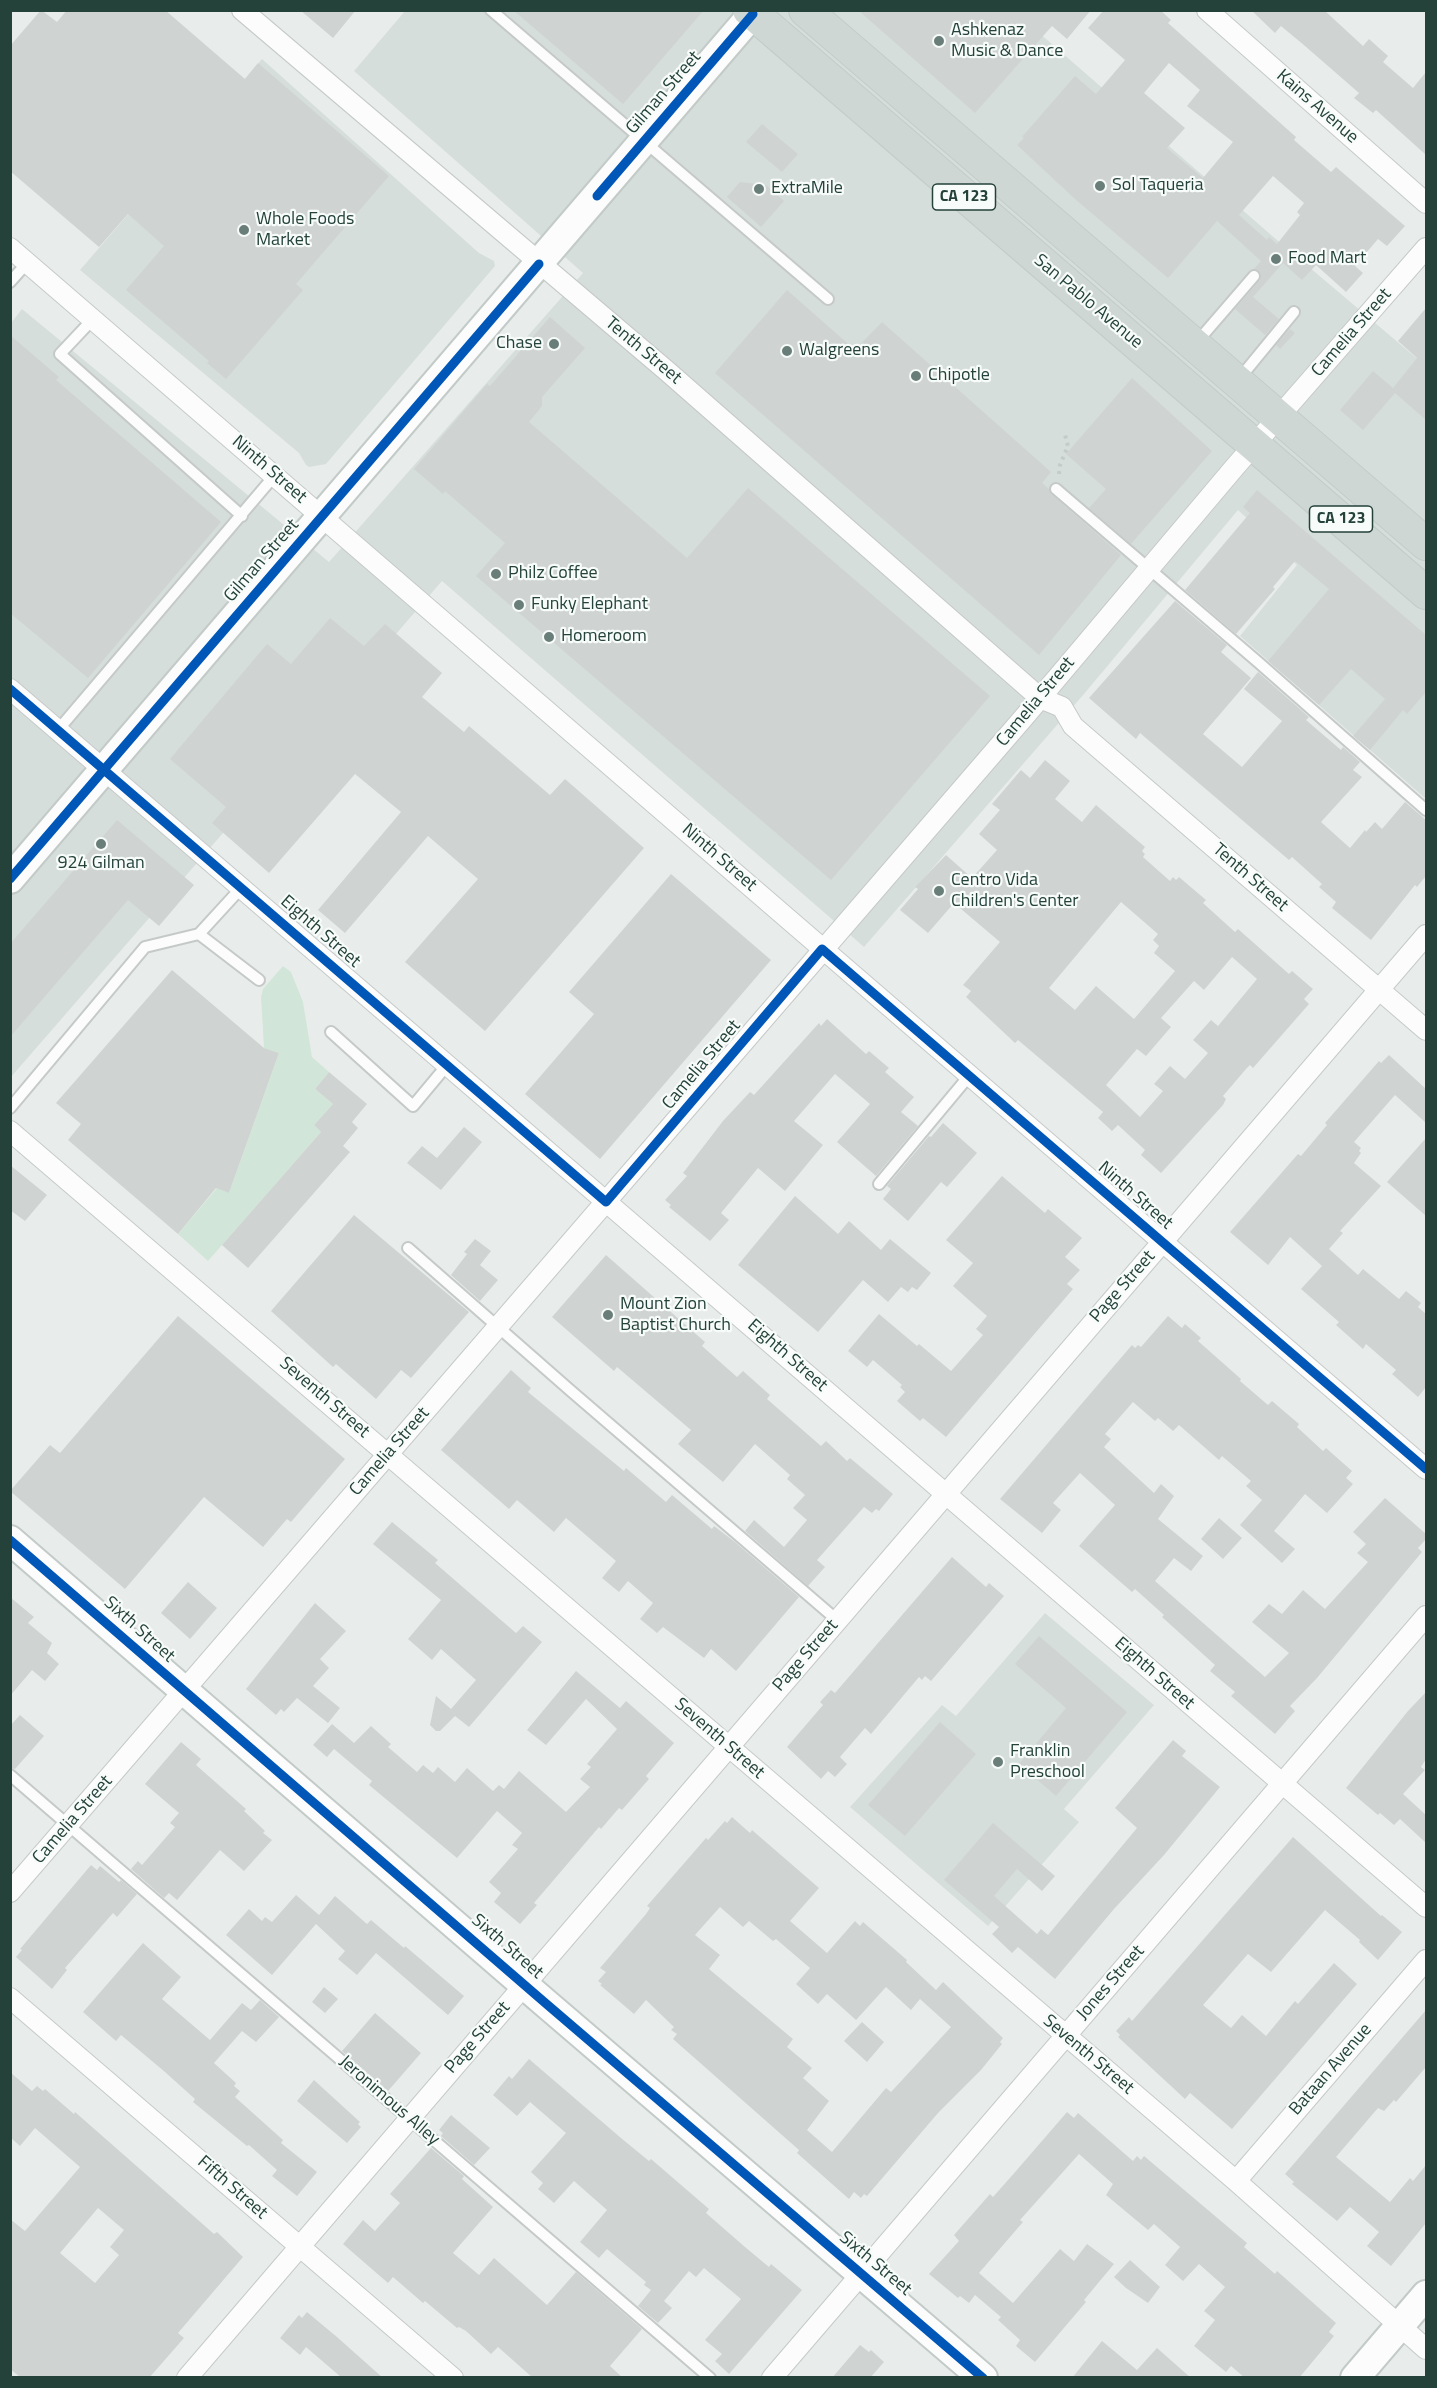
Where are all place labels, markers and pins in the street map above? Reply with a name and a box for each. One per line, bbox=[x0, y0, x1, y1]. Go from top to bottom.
place label: Ashkenaz Music & Dance bbox=[951, 20, 1063, 63]
marker: Ashkenaz Music & Dance bbox=[932, 34, 946, 48]
place label: Sol Taqueria bbox=[1112, 175, 1204, 197]
place label: ExtraMile bbox=[771, 178, 843, 200]
marker: Sol Taqueria bbox=[1093, 179, 1107, 193]
marker: ExtraMile bbox=[752, 182, 766, 196]
place label: Whole Foods Market bbox=[256, 209, 354, 252]
marker: Whole Foods Market bbox=[237, 223, 251, 237]
place label: Food Mart bbox=[1288, 248, 1366, 270]
marker: Food Mart bbox=[1269, 252, 1283, 266]
place label: Chase bbox=[496, 333, 542, 355]
marker: Chase bbox=[547, 337, 561, 351]
place label: Walgreens bbox=[799, 340, 879, 362]
marker: Walgreens bbox=[780, 344, 794, 358]
place label: Chipotle bbox=[928, 365, 990, 387]
marker: Chipotle bbox=[909, 369, 923, 383]
place label: Philz Coffee bbox=[508, 563, 598, 585]
marker: Philz Coffee bbox=[489, 567, 503, 581]
place label: Funky Elephant bbox=[531, 594, 648, 616]
marker: Funky Elephant bbox=[512, 598, 526, 612]
place label: Homeroom bbox=[561, 626, 647, 648]
marker: Homeroom bbox=[542, 630, 556, 644]
marker: 924 Gilman bbox=[94, 837, 108, 851]
place label: 924 Gilman bbox=[57, 853, 145, 875]
place label: Centro Vida Children's Center bbox=[951, 870, 1079, 912]
marker: Centro Vida Children's Center bbox=[932, 884, 946, 898]
place label: Mount Zion Baptist Church bbox=[620, 1294, 731, 1336]
marker: Mount Zion Baptist Church bbox=[601, 1308, 615, 1322]
place label: Franklin Preschool bbox=[1010, 1741, 1085, 1784]
marker: Franklin Preschool bbox=[991, 1755, 1005, 1769]

